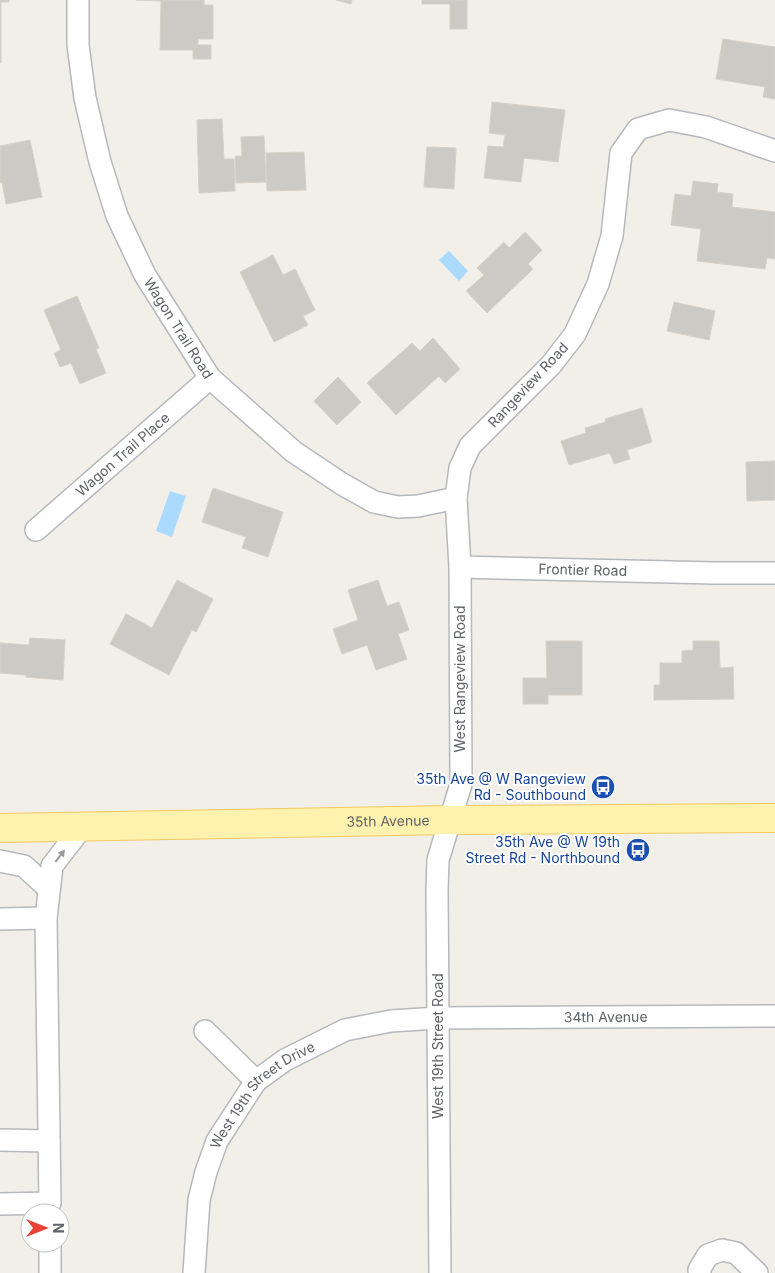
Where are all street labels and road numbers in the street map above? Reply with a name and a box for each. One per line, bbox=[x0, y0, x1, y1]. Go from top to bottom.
street label: Wagon Trail Road bbox=[141, 274, 217, 382]
street label: Rangeview Road bbox=[484, 339, 571, 431]
street label: Wagon Trail Place bbox=[72, 409, 173, 499]
street label: Frontier Road bbox=[538, 560, 627, 579]
street label: West Rangeview Road bbox=[451, 605, 468, 753]
street label: 35th Avenue bbox=[346, 811, 430, 830]
street label: West 19th Street Road bbox=[429, 973, 446, 1119]
street label: 34th Avenue bbox=[564, 1008, 648, 1025]
street label: West 19th Street Drive bbox=[206, 1038, 317, 1151]

